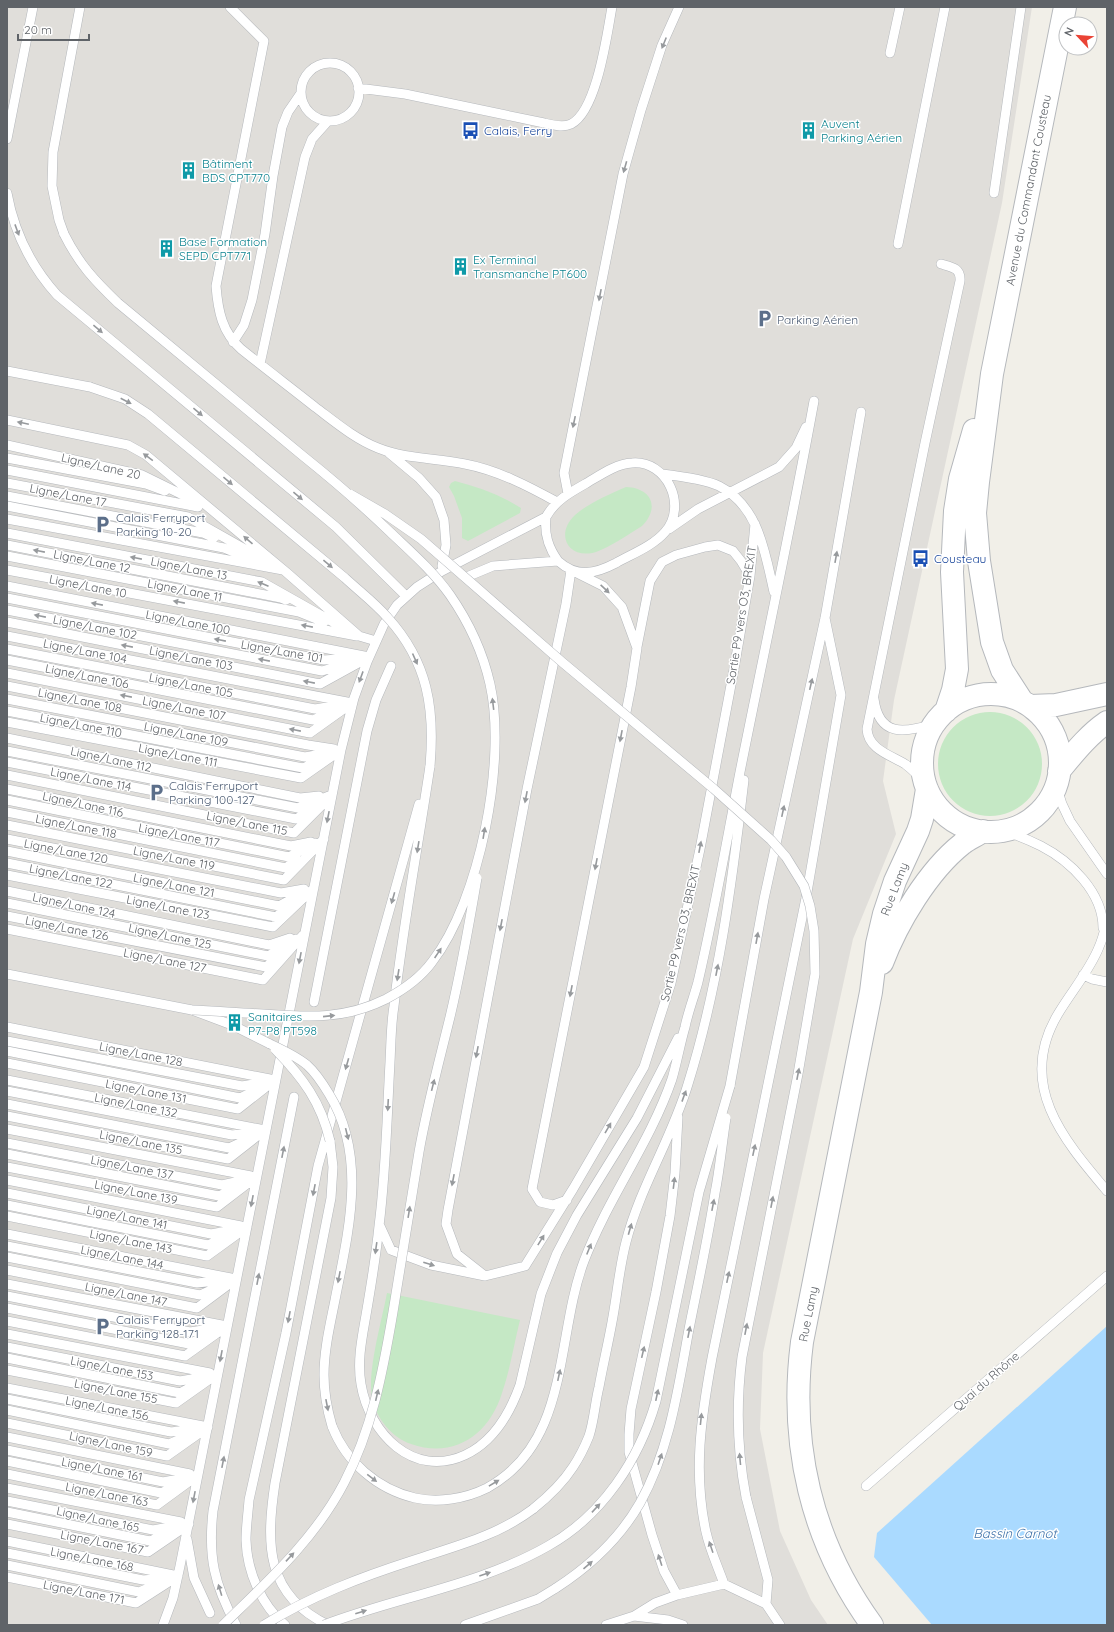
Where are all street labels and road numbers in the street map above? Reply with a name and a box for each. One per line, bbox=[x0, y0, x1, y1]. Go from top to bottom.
street label: Avenue du Commandant Cousteau bbox=[1002, 93, 1054, 287]
street label: Ligne/Lane 20 bbox=[60, 450, 142, 482]
street label: Ligne/Lane 17 bbox=[28, 480, 108, 510]
street label: Sortie P9 vers O3, BREXIT bbox=[723, 545, 759, 685]
street label: Ligne/Lane 12 bbox=[52, 546, 132, 576]
street label: Ligne/Lane 13 bbox=[149, 553, 229, 583]
street label: Ligne/Lane 10 bbox=[48, 571, 128, 601]
street label: Ligne/Lane 11 bbox=[146, 575, 224, 605]
street label: Ligne/Lane 100 bbox=[144, 606, 232, 638]
street label: Ligne/Lane 102 bbox=[52, 612, 139, 643]
street label: Ligne/Lane 104 bbox=[42, 636, 128, 666]
street label: Ligne/Lane 101 bbox=[240, 636, 324, 666]
street label: Ligne/Lane 103 bbox=[148, 643, 234, 673]
street label: Ligne/Lane 106 bbox=[44, 661, 131, 692]
street label: Ligne/Lane 105 bbox=[148, 670, 234, 700]
street label: Ligne/Lane 108 bbox=[37, 685, 123, 715]
street label: Ligne/Lane 107 bbox=[141, 693, 227, 723]
street label: Ligne/Lane 110 bbox=[39, 710, 123, 740]
street label: Ligne/Lane 109 bbox=[143, 718, 230, 750]
street label: Ligne/Lane 111 bbox=[137, 740, 219, 770]
street label: Ligne/Lane 112 bbox=[69, 743, 153, 775]
street label: Ligne/Lane 114 bbox=[49, 764, 133, 794]
street label: Ligne/Lane 116 bbox=[41, 788, 125, 820]
street label: Ligne/Lane 115 bbox=[205, 808, 289, 838]
street label: Ligne/Lane 118 bbox=[34, 811, 118, 841]
street label: Ligne/Lane 117 bbox=[137, 820, 221, 850]
street label: Ligne/Lane 120 bbox=[23, 836, 109, 866]
street label: Ligne/Lane 119 bbox=[132, 843, 216, 873]
street label: Rue Lamy bbox=[877, 860, 911, 918]
street label: Ligne/Lane 122 bbox=[28, 861, 114, 892]
street label: Sortie P9 vers O3, BREXIT bbox=[657, 863, 703, 1003]
street label: Ligne/Lane 121 bbox=[132, 870, 216, 900]
street label: Ligne/Lane 124 bbox=[31, 889, 117, 921]
street label: Ligne/Lane 123 bbox=[125, 892, 211, 922]
street label: Ligne/Lane 126 bbox=[24, 913, 110, 944]
street label: Ligne/Lane 125 bbox=[127, 920, 213, 952]
street label: Ligne/Lane 127 bbox=[122, 945, 208, 975]
street label: Ligne/Lane 128 bbox=[98, 1039, 184, 1069]
street label: Ligne/Lane 131 bbox=[104, 1076, 188, 1106]
street label: Ligne/Lane 132 bbox=[93, 1090, 179, 1120]
street label: Ligne/Lane 135 bbox=[98, 1127, 184, 1157]
street label: Ligne/Lane 137 bbox=[89, 1152, 175, 1182]
street label: Ligne/Lane 139 bbox=[93, 1177, 179, 1207]
street label: Ligne/Lane 141 bbox=[85, 1202, 169, 1232]
street label: Ligne/Lane 143 bbox=[88, 1226, 174, 1256]
street label: Ligne/Lane 144 bbox=[79, 1242, 165, 1272]
street label: Ligne/Lane 147 bbox=[84, 1279, 168, 1309]
street label: Rue Lamy bbox=[795, 1285, 821, 1343]
street label: Quai du Rhône bbox=[950, 1348, 1022, 1414]
street label: Ligne/Lane 153 bbox=[69, 1353, 155, 1383]
street label: Ligne/Lane 155 bbox=[73, 1376, 159, 1406]
street label: Ligne/Lane 156 bbox=[64, 1393, 150, 1424]
street label: Ligne/Lane 159 bbox=[68, 1428, 154, 1460]
street label: Ligne/Lane 161 bbox=[60, 1454, 144, 1484]
street label: Ligne/Lane 163 bbox=[64, 1479, 150, 1509]
street label: Ligne/Lane 165 bbox=[55, 1503, 141, 1535]
street label: Ligne/Lane 167 bbox=[59, 1527, 145, 1557]
street label: Ligne/Lane 168 bbox=[49, 1544, 135, 1574]
street label: Ligne/Lane 171 bbox=[42, 1577, 126, 1607]

